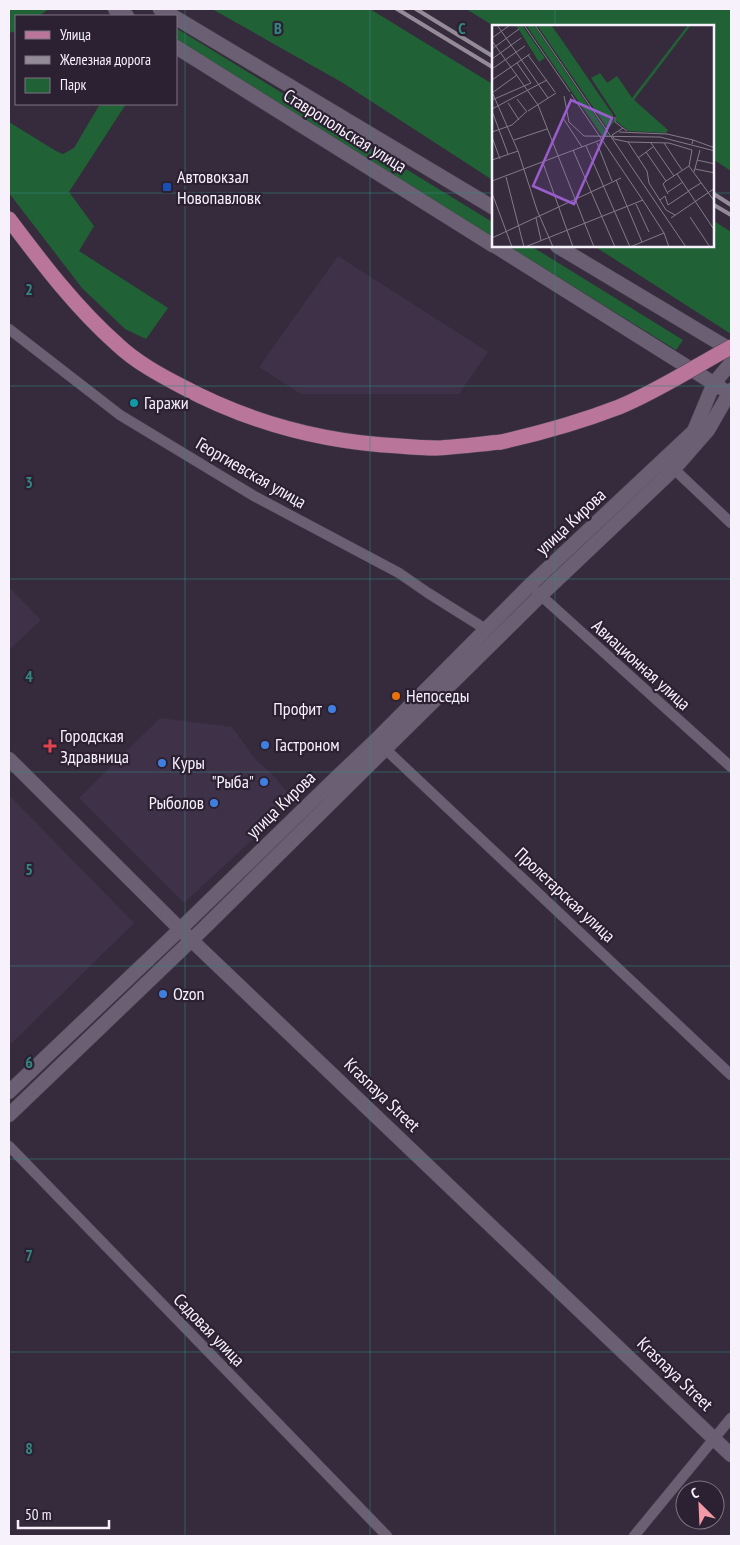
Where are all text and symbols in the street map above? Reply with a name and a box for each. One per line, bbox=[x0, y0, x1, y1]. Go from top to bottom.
legend bbox=[15, 15, 178, 105]
text: B bbox=[274, 18, 282, 38]
text: C bbox=[458, 18, 466, 38]
text: Улица bbox=[60, 25, 91, 44]
inset map bbox=[492, 25, 715, 248]
text: Железная дорога bbox=[59, 50, 151, 69]
text: Парк bbox=[60, 75, 86, 94]
street label: Ставропольская улица bbox=[279, 84, 411, 178]
place label: Автовокзал Новопавловк bbox=[177, 165, 261, 209]
marker: Автовокзал Новопавловк bbox=[161, 181, 173, 193]
text: 2 bbox=[25, 279, 33, 299]
place label: Гаражи bbox=[144, 391, 189, 414]
marker: Гаражи bbox=[128, 397, 140, 409]
street label: Георгиевская улица bbox=[192, 432, 311, 513]
text: 3 bbox=[25, 472, 33, 492]
street label: улица Кирова bbox=[531, 483, 611, 560]
street label: Авиационная улица bbox=[587, 614, 695, 715]
text: 4 bbox=[25, 666, 33, 686]
place label: Непоседы bbox=[406, 684, 469, 707]
marker: Непоседы bbox=[390, 690, 402, 702]
place label: Профит bbox=[273, 697, 322, 720]
marker: Профит bbox=[326, 703, 338, 715]
place label: Городская Здравница bbox=[60, 724, 129, 768]
place label: Гастроном bbox=[275, 733, 340, 756]
marker: Гастроном bbox=[259, 739, 271, 751]
marker: Городская Здравница bbox=[44, 740, 56, 752]
place label: Куры bbox=[172, 751, 205, 774]
marker: Куры bbox=[156, 757, 168, 769]
street label: улица Кирова bbox=[241, 766, 320, 843]
place label: "Рыба" bbox=[211, 770, 254, 793]
marker: "Рыба" bbox=[258, 776, 270, 788]
place label: Рыболов bbox=[149, 791, 204, 814]
marker: Рыболов bbox=[208, 797, 220, 809]
street label: Пролетарская улица bbox=[510, 842, 620, 947]
text: 5 bbox=[25, 859, 33, 879]
place label: Ozon bbox=[173, 982, 205, 1005]
marker: Ozon bbox=[157, 988, 169, 1000]
text: 6 bbox=[25, 1052, 33, 1072]
street label: Krasnaya Street bbox=[340, 1053, 425, 1137]
text: 7 bbox=[25, 1245, 33, 1265]
street label: Садовая улица bbox=[169, 1288, 250, 1371]
street label: Krasnaya Street bbox=[633, 1332, 718, 1416]
text: 8 bbox=[25, 1438, 33, 1458]
north arrow bbox=[675, 1480, 725, 1530]
text: С bbox=[688, 1483, 702, 1503]
scale bar bbox=[18, 1498, 109, 1530]
text: 50 m bbox=[25, 1505, 51, 1524]

